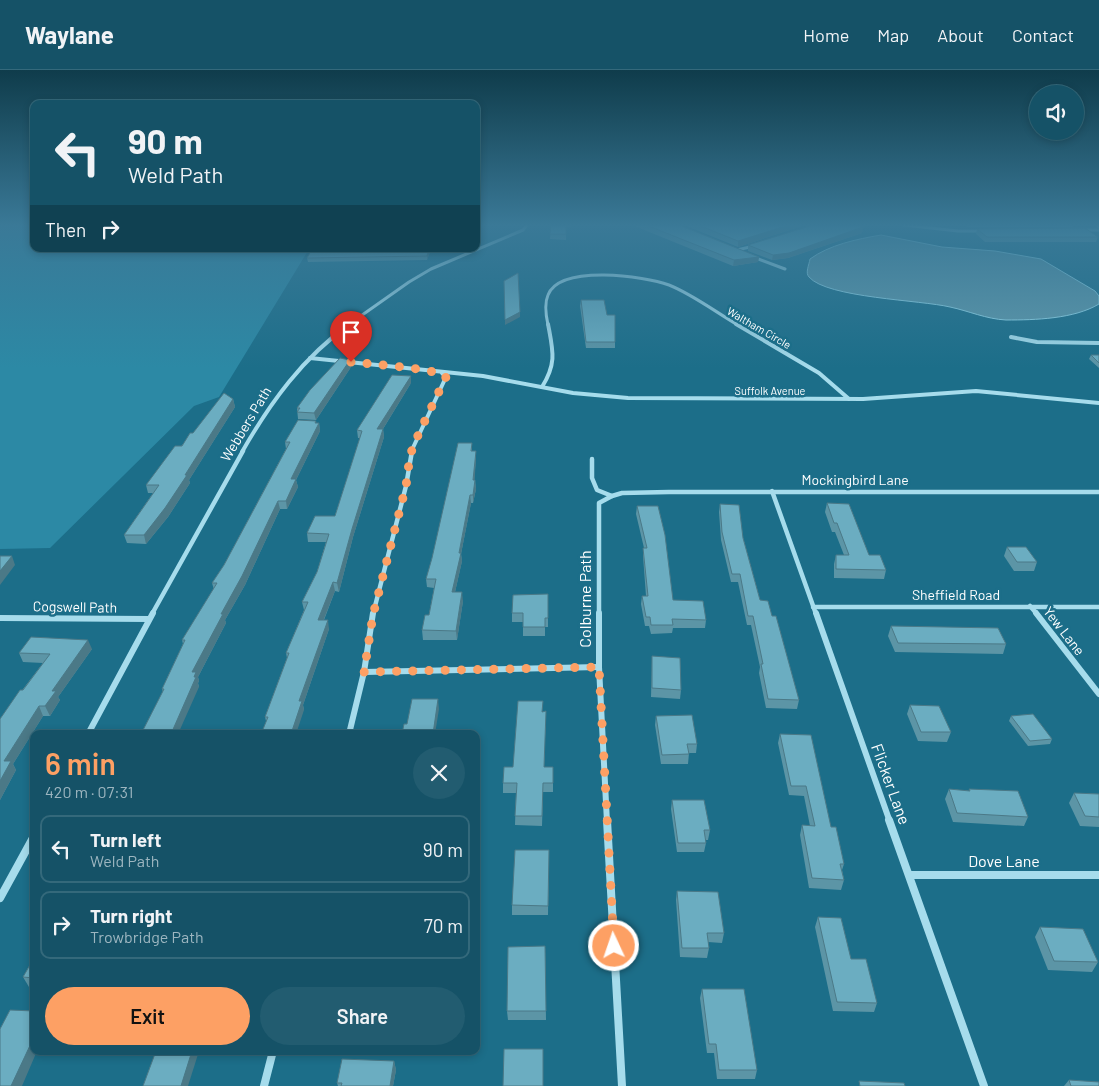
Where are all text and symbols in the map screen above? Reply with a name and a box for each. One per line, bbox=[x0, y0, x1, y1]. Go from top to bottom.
text: Waylane bbox=[25, 20, 114, 49]
text: Home bbox=[803, 24, 849, 46]
text: Map bbox=[877, 24, 909, 46]
text: About bbox=[937, 24, 984, 46]
text: Contact bbox=[1012, 24, 1074, 46]
map controls bbox=[1029, 85, 1084, 140]
button: sound bbox=[1029, 85, 1084, 140]
text: 90 m bbox=[128, 119, 203, 161]
icon: left bbox=[45, 120, 110, 185]
text: Weld Path bbox=[128, 161, 223, 187]
icon: right bbox=[96, 215, 124, 243]
text: Then bbox=[45, 218, 86, 241]
street label: Waltham Circle bbox=[725, 304, 794, 351]
pin bbox=[330, 311, 372, 362]
icon: arrive bbox=[337, 318, 365, 346]
street label: Webbers Path bbox=[217, 383, 275, 464]
street label: Suffolk Avenue bbox=[735, 384, 806, 397]
street label: Mockingbird Lane bbox=[801, 471, 909, 488]
street label: Colburne Path bbox=[575, 550, 594, 648]
street label: Sheffield Road bbox=[912, 586, 1000, 603]
street label: Cogswell Path bbox=[33, 597, 117, 616]
street label: Yew Lane bbox=[1040, 603, 1089, 658]
street label: Flicker Lane bbox=[868, 741, 915, 827]
text: 6 min bbox=[45, 745, 116, 781]
button: close bbox=[413, 747, 465, 799]
text: 420 m · 07:31 bbox=[45, 782, 133, 801]
text: Turn left bbox=[90, 828, 161, 851]
icon: left bbox=[47, 835, 75, 863]
text: 90 m bbox=[423, 838, 463, 861]
text: Weld Path bbox=[90, 851, 159, 870]
street label: Dove Lane bbox=[968, 851, 1040, 870]
text: Turn right bbox=[90, 904, 172, 927]
icon: right bbox=[47, 911, 75, 939]
text: 70 m bbox=[424, 914, 463, 937]
position arrow bbox=[587, 919, 639, 971]
text: Trowbridge Path bbox=[90, 927, 204, 946]
button: Exit bbox=[45, 987, 250, 1045]
button: Share bbox=[260, 987, 465, 1045]

